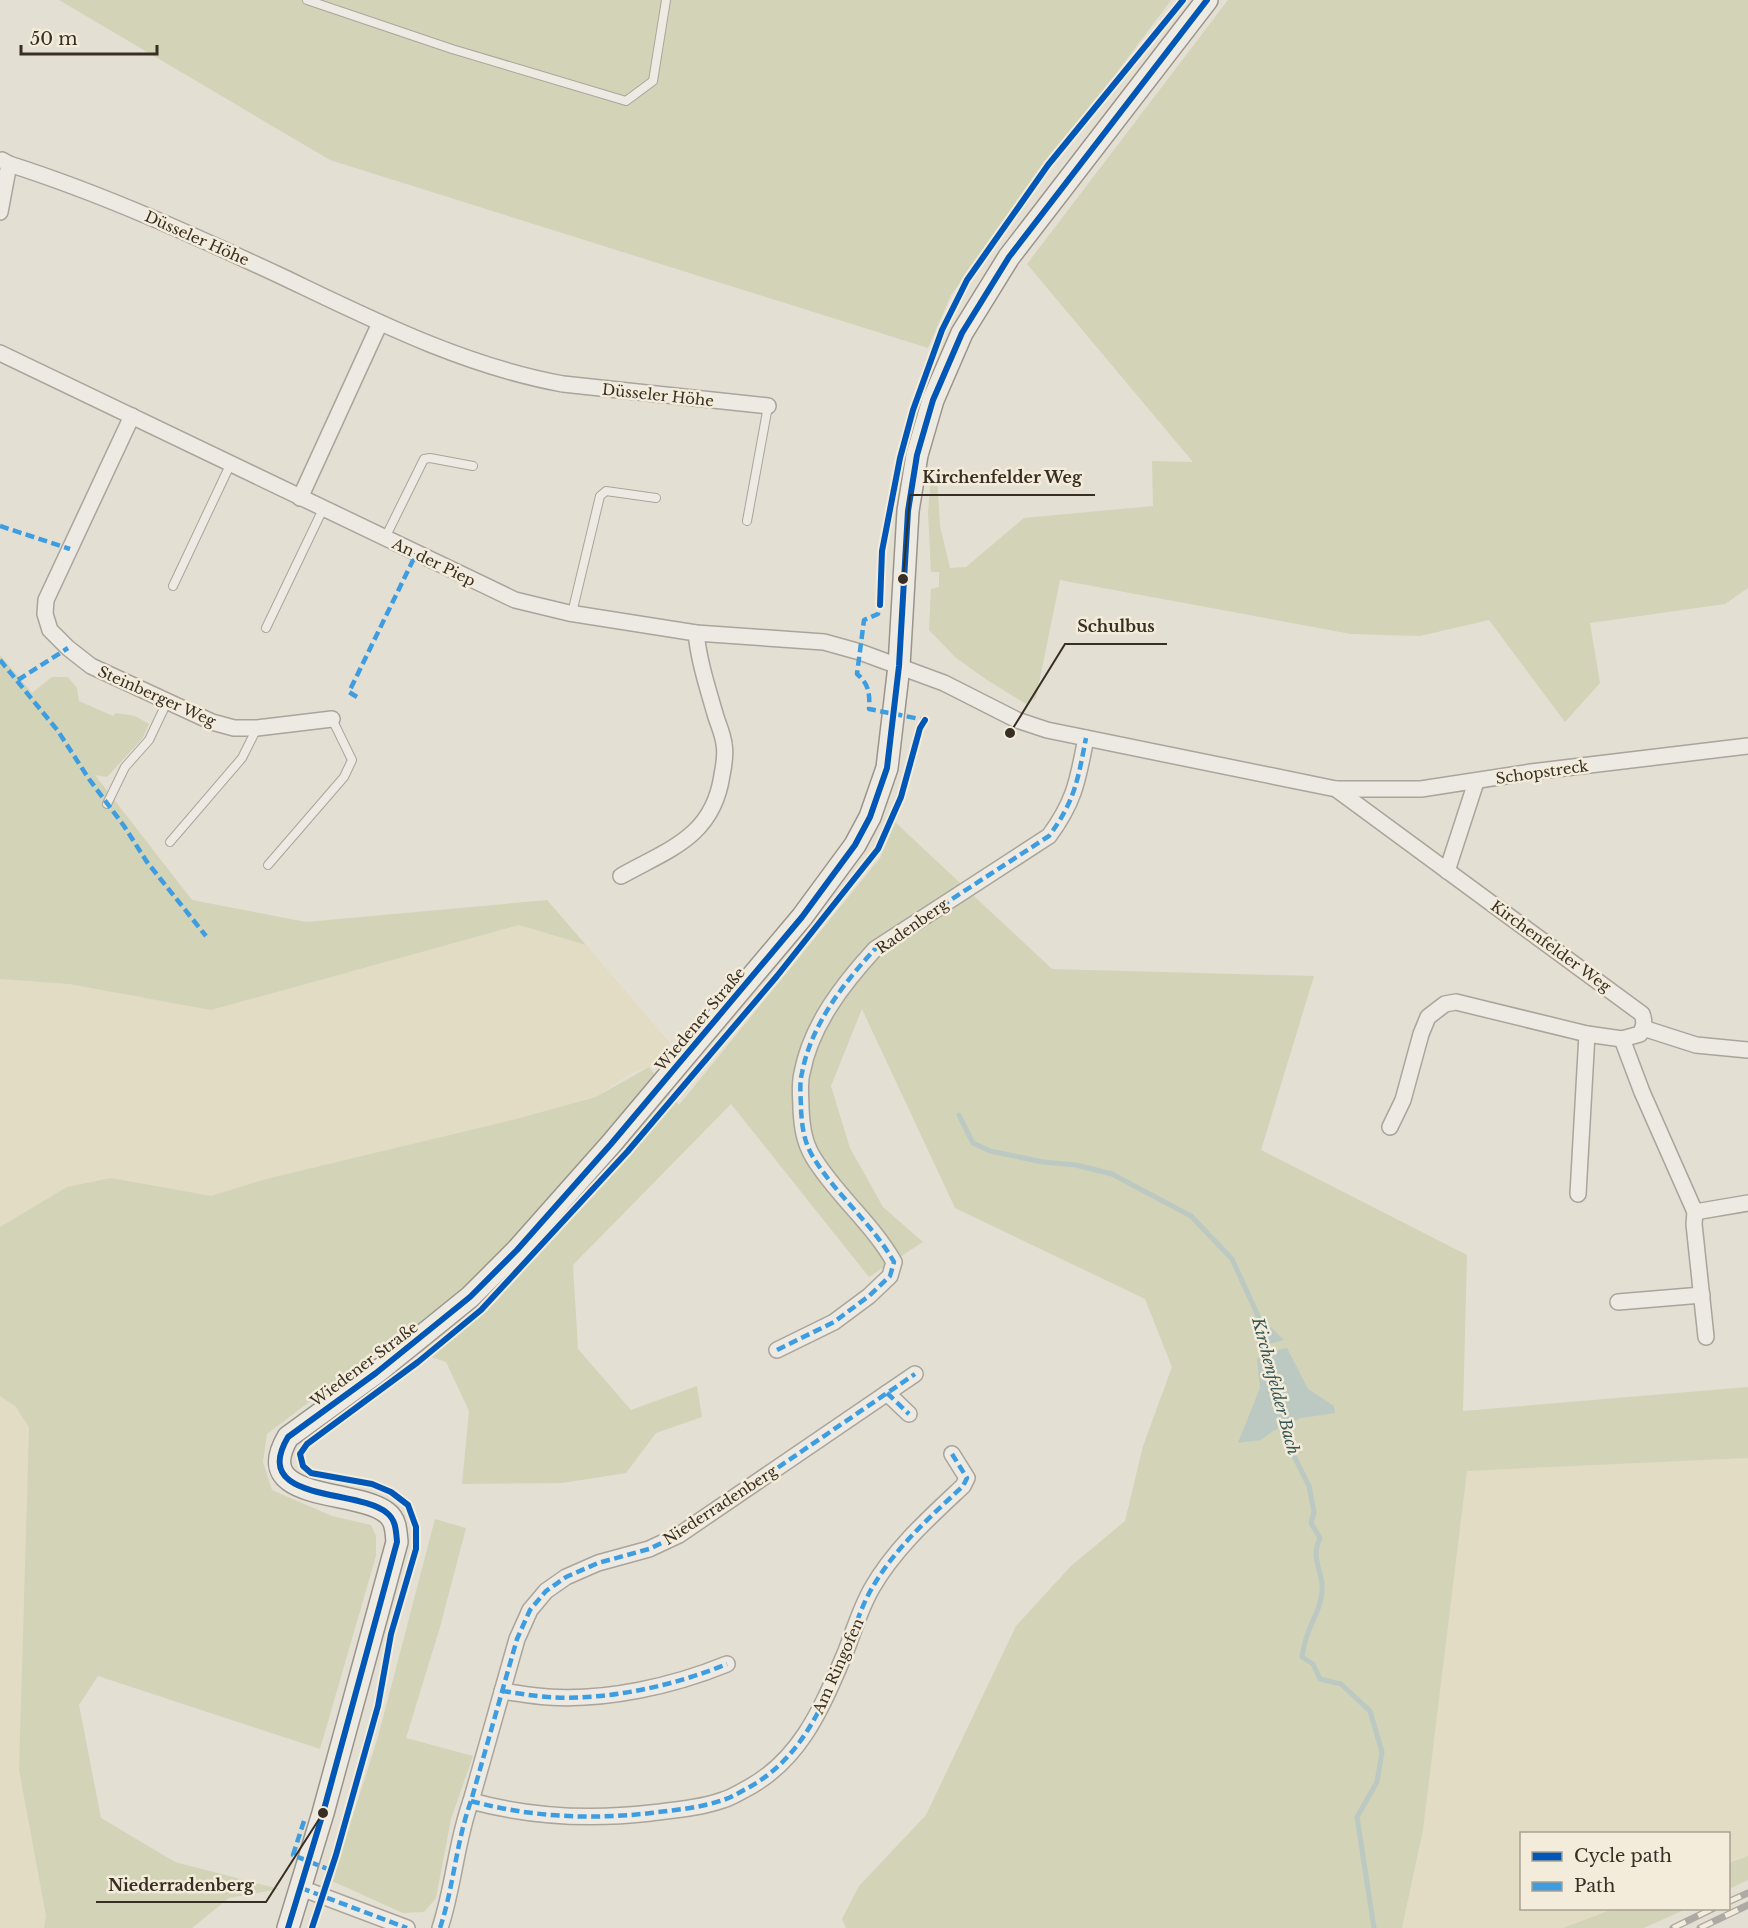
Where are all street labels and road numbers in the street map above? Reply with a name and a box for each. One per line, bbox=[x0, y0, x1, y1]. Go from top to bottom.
street label: Düsseler Höhe bbox=[142, 206, 252, 270]
street label: Düsseler Höhe bbox=[601, 380, 715, 410]
street label: An der Piep bbox=[388, 533, 479, 590]
street label: Steinberger Weg bbox=[95, 662, 220, 731]
street label: Schopstreck bbox=[1494, 756, 1590, 788]
street label: Radenberg bbox=[872, 894, 953, 958]
street label: Kirchenfelder Weg bbox=[1487, 896, 1616, 997]
street label: Wiedener Straße bbox=[650, 963, 749, 1075]
street label: Wiedener Straße bbox=[306, 1317, 421, 1411]
street label: Niederradenberg bbox=[659, 1461, 781, 1549]
street label: Am Ringofen bbox=[808, 1615, 868, 1718]

